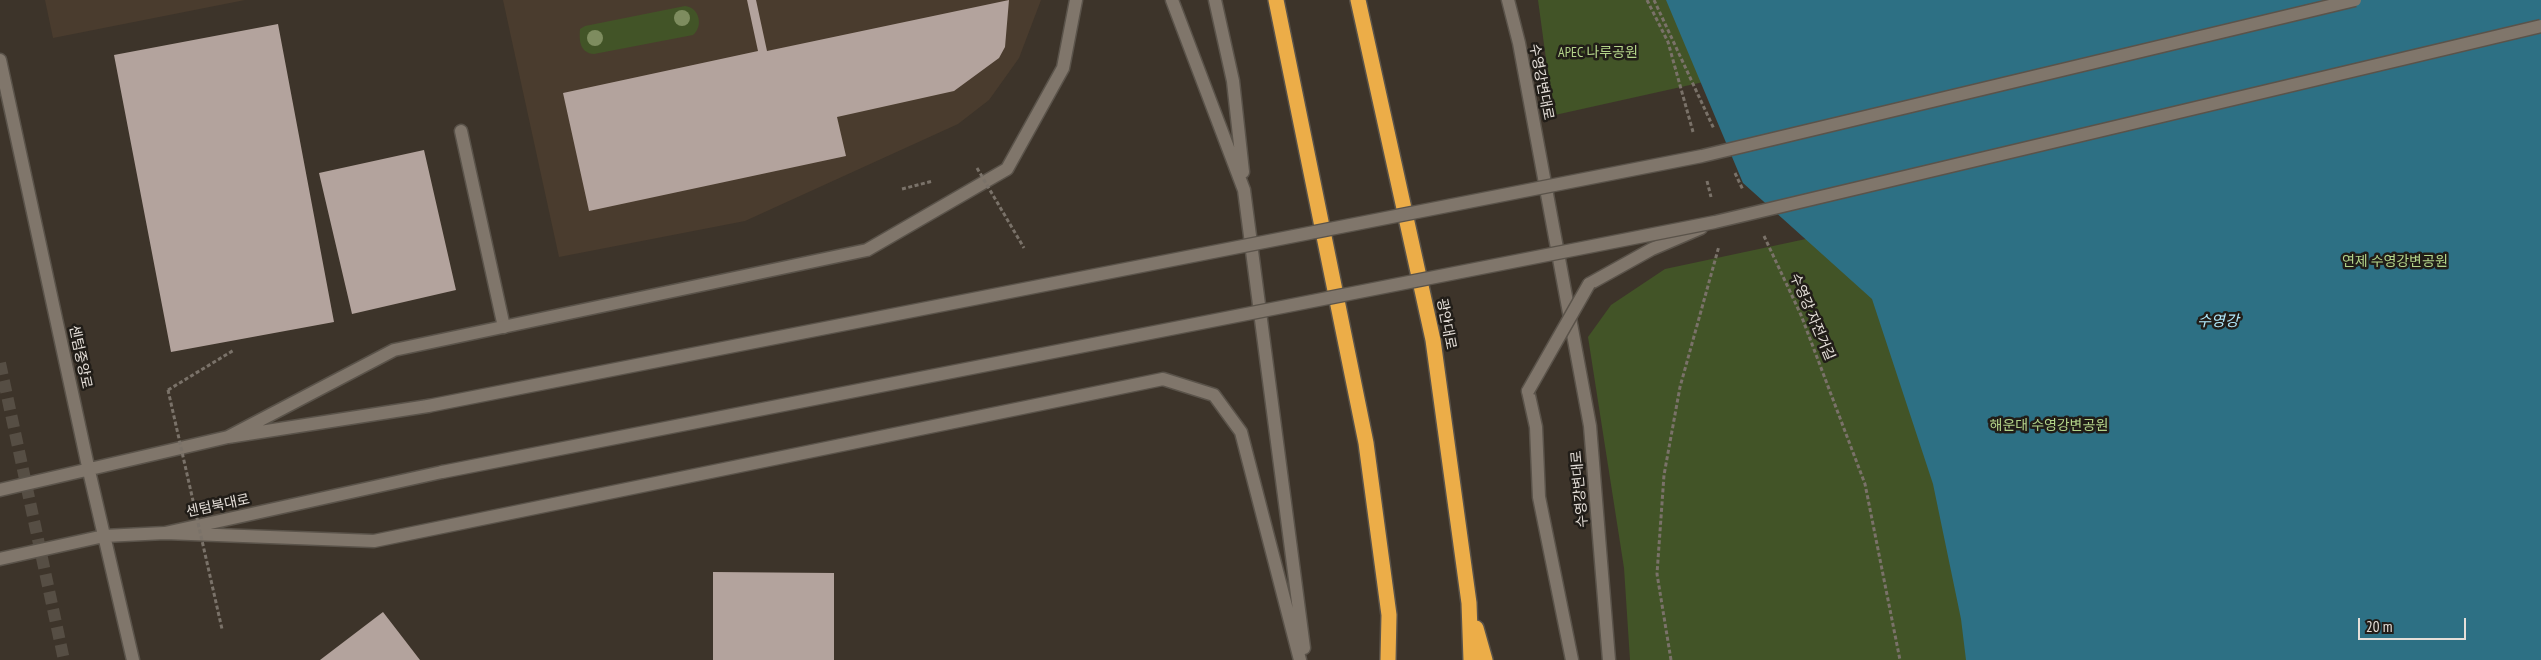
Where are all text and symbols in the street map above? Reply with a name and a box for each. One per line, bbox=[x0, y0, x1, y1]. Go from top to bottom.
street label: 수영강변대로 bbox=[1525, 42, 1557, 122]
park label: APEC 나루공원 bbox=[1558, 45, 1638, 61]
park label: 연제 수영강변공원 bbox=[2342, 254, 2448, 270]
street label: 수영강 자전거길 bbox=[1786, 271, 1838, 363]
street label: 광안대로 bbox=[1433, 297, 1459, 351]
water label: 수영강 bbox=[2197, 313, 2239, 331]
street label: 센텀중앙로 bbox=[65, 324, 95, 390]
park label: 해운대 수영강변공원 bbox=[1990, 418, 2108, 434]
street label: 수영강변대로 bbox=[1568, 450, 1592, 528]
street label: 센텀북대로 bbox=[185, 491, 251, 521]
scale bar bbox=[2361, 608, 2468, 640]
text: 20 m bbox=[2366, 617, 2392, 636]

